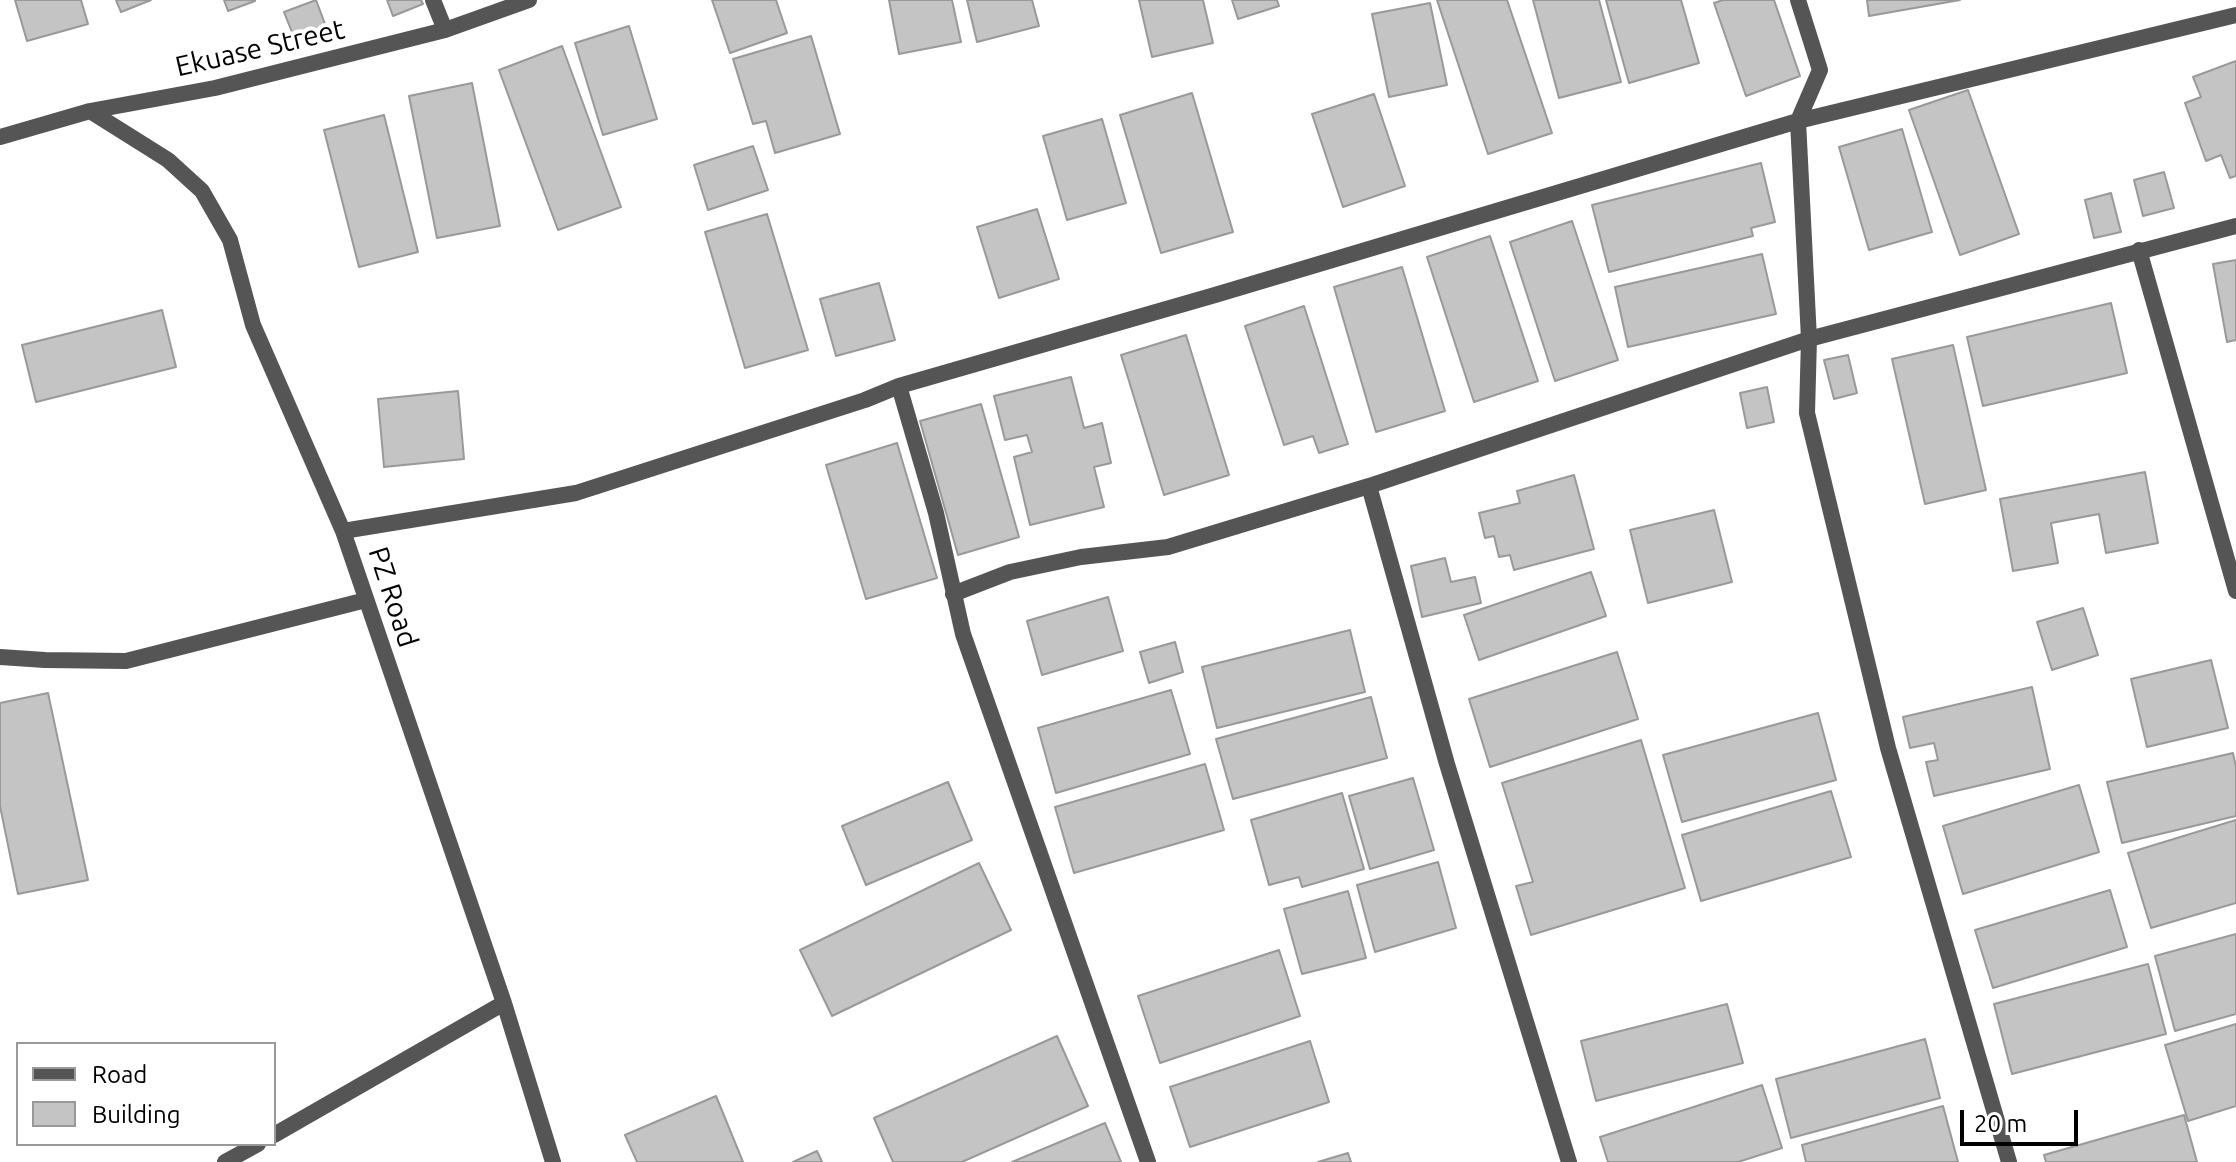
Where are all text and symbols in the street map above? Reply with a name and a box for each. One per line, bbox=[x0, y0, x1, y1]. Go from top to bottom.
street label: Ekuase Street bbox=[172, 12, 348, 84]
street label: PZ Road bbox=[361, 543, 425, 651]
legend bbox=[16, 1042, 276, 1146]
text: Road bbox=[92, 1061, 147, 1088]
scale bar bbox=[1964, 1094, 2082, 1144]
text: Building bbox=[92, 1101, 180, 1128]
text: 20 m bbox=[1974, 1110, 2027, 1137]

